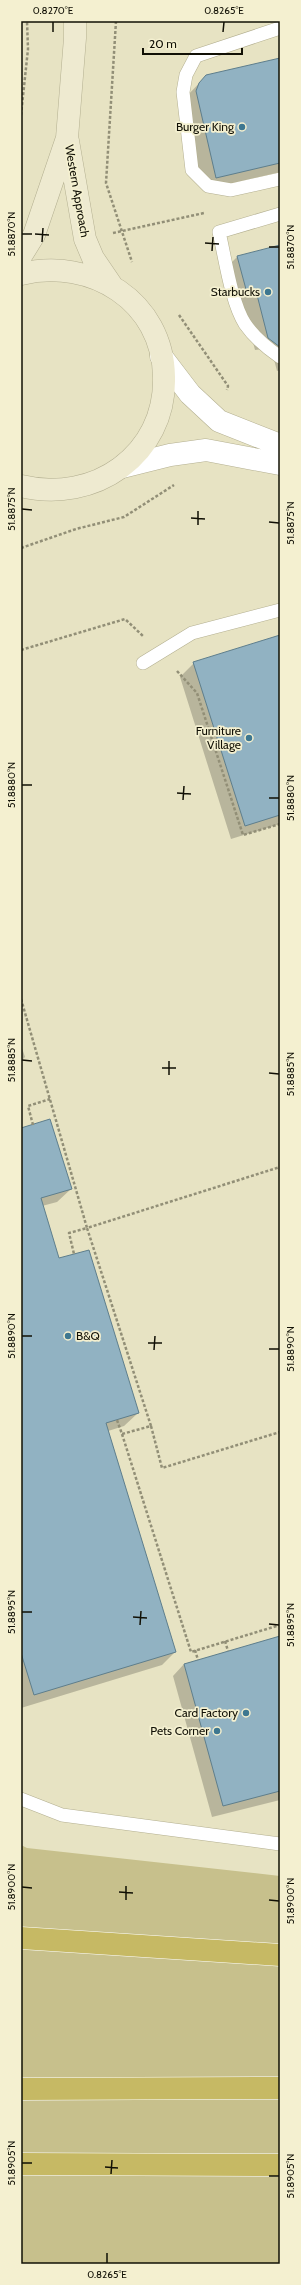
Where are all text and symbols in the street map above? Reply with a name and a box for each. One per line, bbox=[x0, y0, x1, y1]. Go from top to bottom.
text: 0.8270°E bbox=[33, 4, 74, 17]
text: 0.8265°E bbox=[204, 4, 244, 17]
scale bar bbox=[143, 30, 242, 56]
text: 20 m bbox=[149, 36, 177, 51]
place label: Burger King bbox=[176, 119, 235, 134]
marker: Burger King bbox=[237, 122, 247, 132]
street label: Western Approach bbox=[62, 143, 93, 239]
text: 51.8870°N bbox=[5, 212, 18, 256]
text: 51.8870°N bbox=[284, 225, 297, 269]
place label: Starbucks bbox=[211, 284, 260, 299]
marker: Starbucks bbox=[263, 287, 273, 297]
text: 51.8875°N bbox=[5, 487, 18, 531]
text: 51.8875°N bbox=[284, 501, 297, 545]
place label: Furniture Village bbox=[196, 723, 241, 752]
marker: Furniture Village bbox=[244, 733, 254, 743]
text: 51.8880°N bbox=[5, 762, 18, 808]
text: 51.8880°N bbox=[284, 775, 297, 821]
text: 51.8885°N bbox=[5, 1038, 18, 1082]
text: 51.8885°N bbox=[284, 1052, 297, 1096]
text: 51.8890°N bbox=[5, 1313, 18, 1359]
text: 51.8890°N bbox=[284, 1326, 297, 1372]
place label: B&Q bbox=[76, 1328, 100, 1343]
marker: B&Q bbox=[63, 1331, 73, 1341]
text: 51.8895°N bbox=[5, 1590, 18, 1634]
text: 51.8895°N bbox=[284, 1603, 297, 1647]
place label: Card Factory bbox=[175, 1705, 238, 1720]
marker: Card Factory bbox=[241, 1708, 251, 1718]
place label: Pets Corner bbox=[150, 1723, 209, 1738]
marker: Pets Corner bbox=[212, 1726, 222, 1736]
text: 51.8900°N bbox=[5, 1864, 18, 1910]
text: 51.8900°N bbox=[284, 1878, 297, 1924]
text: 51.8905°N bbox=[5, 2141, 18, 2185]
text: 51.8905°N bbox=[284, 2154, 297, 2198]
text: 0.8265°E bbox=[87, 2268, 127, 2281]

